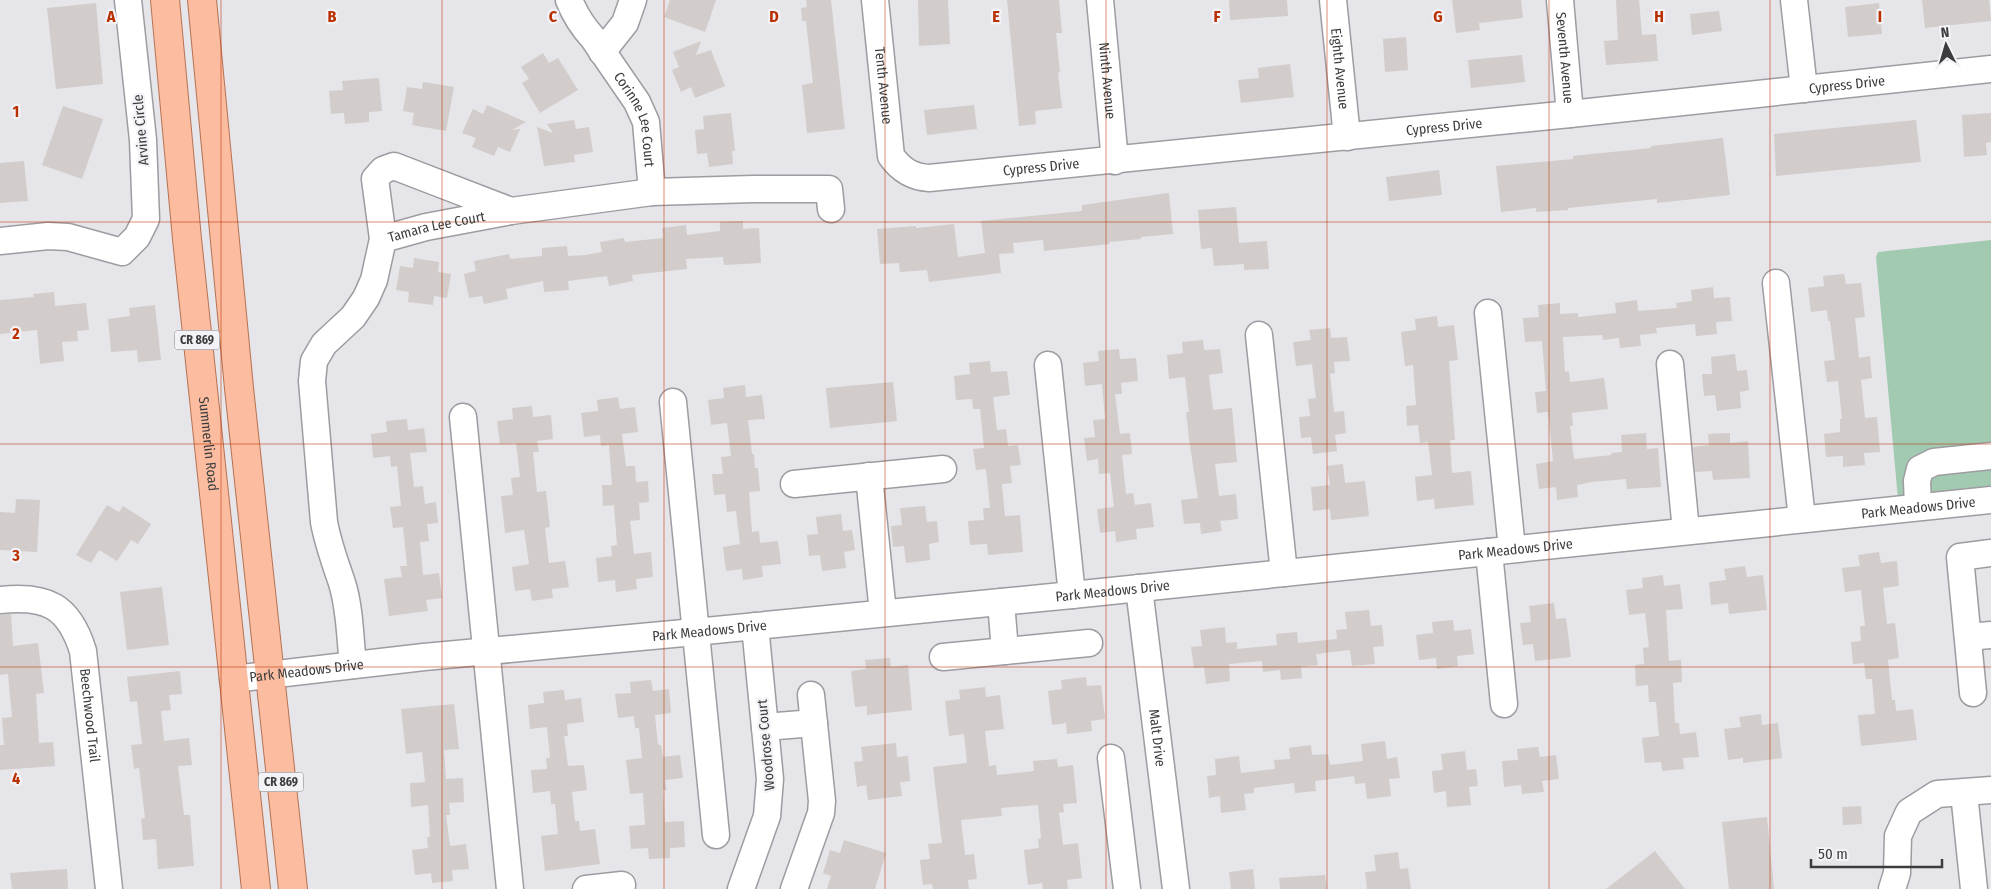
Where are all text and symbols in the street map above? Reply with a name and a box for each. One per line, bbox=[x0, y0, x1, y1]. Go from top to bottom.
text: A bbox=[106, 7, 116, 26]
text: B bbox=[328, 7, 337, 26]
text: C bbox=[549, 7, 558, 26]
text: D bbox=[769, 7, 779, 26]
text: E bbox=[992, 7, 1000, 26]
text: F bbox=[1213, 7, 1221, 26]
text: G bbox=[1433, 7, 1443, 26]
text: H bbox=[1654, 7, 1664, 26]
text: I bbox=[1878, 7, 1882, 26]
street label: Seventh Avenue bbox=[1553, 11, 1578, 104]
north arrow bbox=[1921, 20, 1971, 70]
text: N bbox=[1940, 24, 1950, 41]
street label: Eighth Avenue bbox=[1327, 27, 1353, 110]
street label: Ninth Avenue bbox=[1095, 42, 1120, 120]
street label: Tenth Avenue bbox=[871, 46, 896, 125]
street label: Corinne Lee Court bbox=[610, 69, 658, 168]
street label: Cypress Drive bbox=[1808, 72, 1886, 97]
street label: Arvine Circle bbox=[129, 94, 153, 166]
text: 1 bbox=[13, 102, 19, 121]
street label: Cypress Drive bbox=[1405, 114, 1483, 139]
street label: Cypress Drive bbox=[1002, 155, 1080, 179]
street label: Tamara Lee Court bbox=[386, 207, 487, 246]
text: 2 bbox=[11, 324, 20, 343]
road number: CR 869 bbox=[174, 330, 220, 350]
street label: Summerlin Road bbox=[195, 396, 222, 492]
street label: Park Meadows Drive bbox=[1860, 493, 1976, 522]
street label: Park Meadows Drive bbox=[1457, 535, 1573, 564]
text: 3 bbox=[11, 546, 20, 565]
street label: Park Meadows Drive bbox=[1055, 576, 1171, 605]
street label: Park Meadows Drive bbox=[652, 616, 768, 644]
street label: Park Meadows Drive bbox=[248, 656, 365, 686]
street label: Beechwood Trail bbox=[76, 668, 104, 763]
street label: Woodrose Court bbox=[754, 698, 778, 791]
street label: Malt Drive bbox=[1145, 708, 1169, 768]
text: 4 bbox=[12, 769, 20, 788]
road number: CR 869 bbox=[258, 772, 304, 792]
scale bar bbox=[1811, 836, 1942, 868]
text: 50 m bbox=[1818, 845, 1848, 863]

